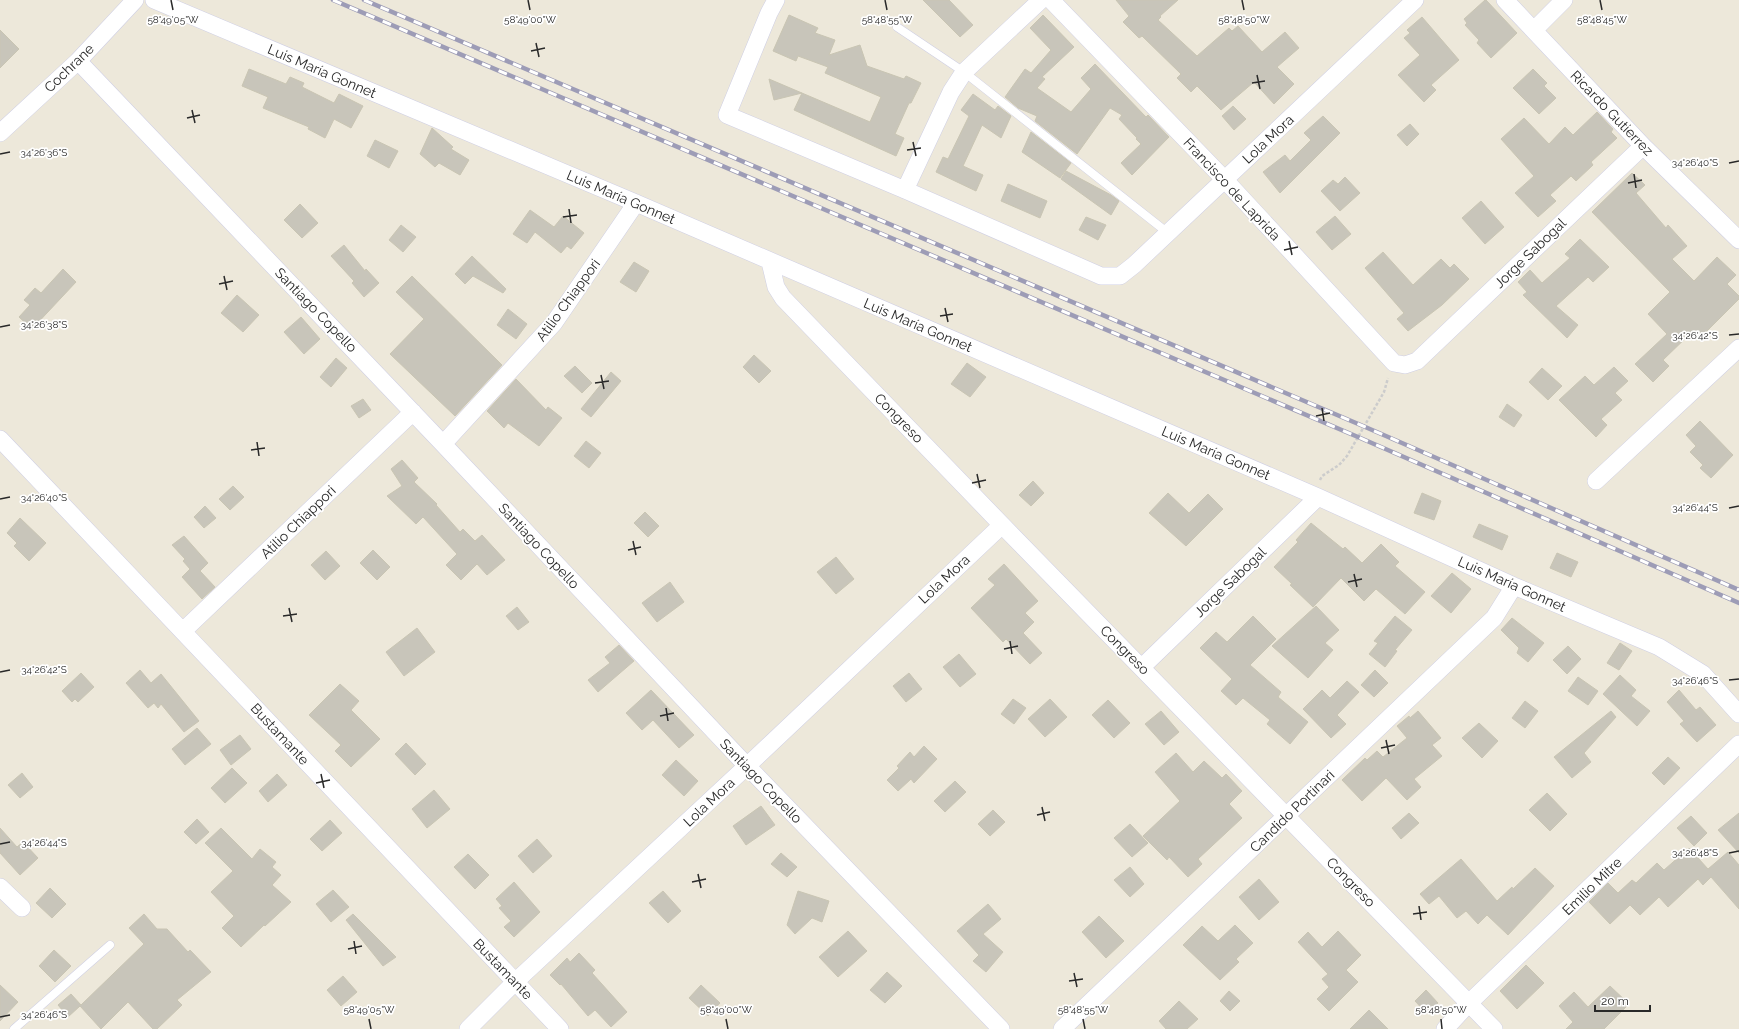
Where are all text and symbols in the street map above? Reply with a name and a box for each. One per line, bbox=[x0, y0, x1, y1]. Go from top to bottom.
text: 58°49'05"W bbox=[147, 14, 199, 25]
text: 58°49'00"W bbox=[504, 14, 556, 25]
text: 58°48'55"W bbox=[862, 14, 913, 25]
text: 58°48'50"W bbox=[1218, 14, 1270, 25]
text: 58°48'45"W bbox=[1577, 14, 1628, 25]
street label: Cochrane bbox=[41, 40, 97, 96]
street label: Luis María Gonnet bbox=[265, 41, 379, 101]
street label: Ricardo Gutierrez bbox=[1567, 67, 1657, 159]
street label: Lola Mora bbox=[1239, 111, 1297, 167]
street label: Francisco de Laprida bbox=[1180, 134, 1284, 244]
text: 34°26'36"S bbox=[21, 147, 67, 158]
text: 34°26'40"S bbox=[1672, 157, 1718, 168]
street label: Luis María Gonnet bbox=[564, 167, 678, 227]
street label: Jorge Sabogal bbox=[1491, 215, 1569, 291]
street label: Atilio Chiappori bbox=[533, 256, 603, 344]
street label: Santiago Copello bbox=[272, 265, 360, 355]
street label: Luis María Gonnet bbox=[861, 295, 975, 355]
text: 34°26'38"S bbox=[21, 319, 67, 330]
text: 34°26'42"S bbox=[1672, 330, 1718, 341]
street label: Congreso bbox=[871, 390, 927, 446]
street label: Luis María Gonnet bbox=[1159, 423, 1273, 483]
street label: Atilio Chiappori bbox=[257, 482, 339, 562]
text: 34°26'40"S bbox=[21, 492, 67, 503]
street label: Santiago Copello bbox=[495, 500, 583, 592]
text: 34°26'44"S bbox=[1672, 502, 1718, 513]
street label: Jorge Sabogal bbox=[1191, 544, 1269, 620]
street label: Lola Mora bbox=[915, 551, 973, 607]
street label: Luis María Gonnet bbox=[1456, 553, 1569, 615]
street label: Congreso bbox=[1097, 622, 1153, 678]
text: 34°26'42"S bbox=[21, 664, 67, 675]
text: 34°26'46"S bbox=[1672, 675, 1718, 686]
street label: Bustamante bbox=[248, 700, 312, 768]
street label: Santiago Copello bbox=[717, 736, 805, 826]
street label: Candido Portinari bbox=[1246, 767, 1338, 855]
street label: Lola Mora bbox=[680, 774, 738, 830]
text: 34°26'44"S bbox=[21, 837, 67, 848]
text: 34°26'48"S bbox=[1672, 847, 1718, 858]
street label: Congreso bbox=[1323, 854, 1379, 910]
street label: Emilio Mitre bbox=[1559, 854, 1625, 918]
street label: Bustamante bbox=[470, 935, 536, 1003]
scale bar bbox=[1595, 987, 1650, 1013]
text: 20 m bbox=[1601, 994, 1629, 1008]
text: 58°49'05"W bbox=[343, 1004, 395, 1015]
text: 58°49'00"W bbox=[700, 1004, 752, 1015]
text: 58°48'55"W bbox=[1058, 1004, 1109, 1015]
text: 58°48'50"W bbox=[1415, 1004, 1467, 1015]
text: 34°26'46"S bbox=[21, 1009, 67, 1020]

